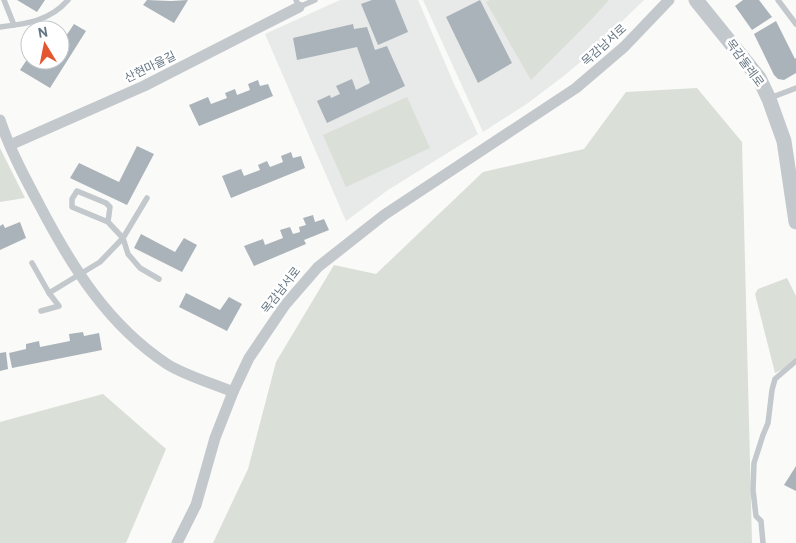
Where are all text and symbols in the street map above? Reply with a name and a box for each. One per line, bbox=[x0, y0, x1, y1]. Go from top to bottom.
north arrow bbox=[20, 20, 70, 70]
street label: 목감남서로 bbox=[579, 21, 631, 70]
text: N bbox=[37, 24, 49, 43]
street label: 목감둘레로 bbox=[721, 37, 767, 91]
street label: 산현마을길 bbox=[122, 49, 179, 87]
street label: 목감남서로 bbox=[258, 264, 305, 317]

